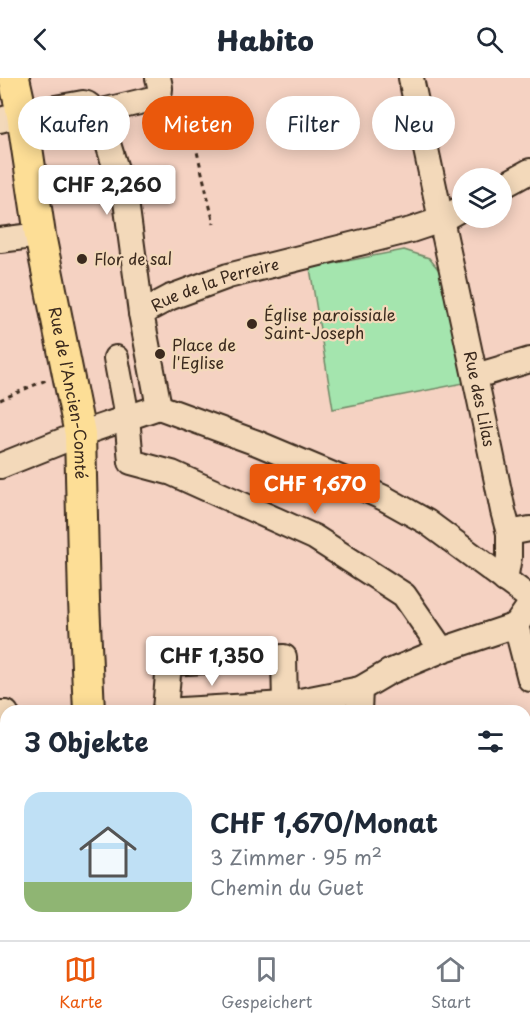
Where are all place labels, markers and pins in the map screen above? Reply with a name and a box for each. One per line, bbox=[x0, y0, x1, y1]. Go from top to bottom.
pin: CHF 2,260 bbox=[38, 165, 176, 216]
place label: Flor de sal bbox=[94, 246, 172, 270]
marker: Flor de sal bbox=[75, 252, 89, 266]
place label: Église paroissiale Saint-Joseph bbox=[264, 302, 396, 344]
marker: Église paroissiale Saint-Joseph bbox=[245, 317, 259, 331]
place label: Place de l'Eglise bbox=[172, 332, 236, 374]
marker: Place de l'Eglise bbox=[153, 347, 167, 361]
pin: CHF 1,670 bbox=[246, 464, 384, 515]
pin: CHF 1,350 bbox=[143, 636, 281, 687]

